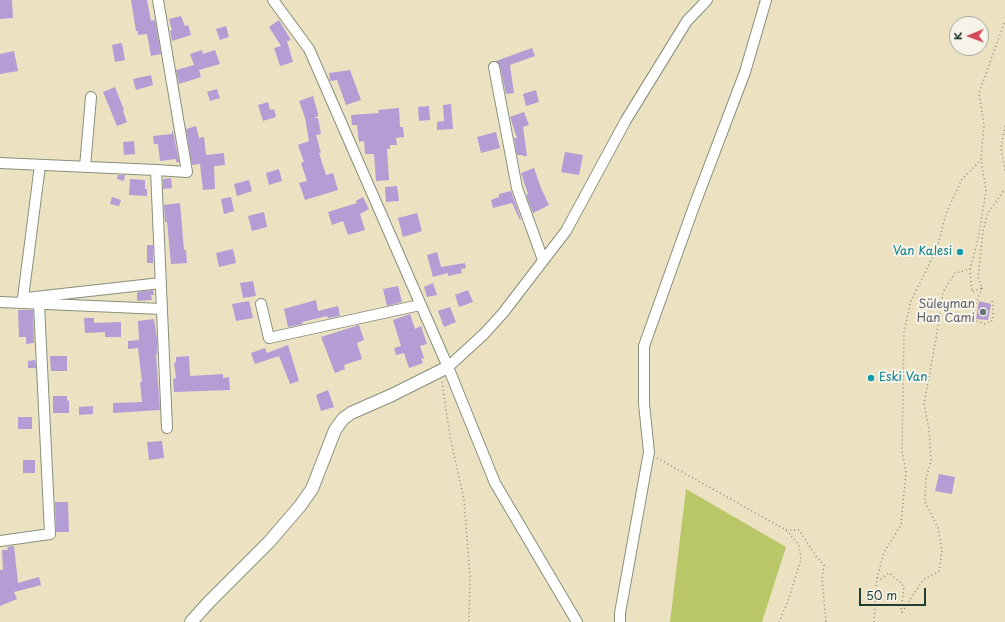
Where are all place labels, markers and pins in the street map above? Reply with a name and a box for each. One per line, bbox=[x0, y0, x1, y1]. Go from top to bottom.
place label: Van Kalesi bbox=[893, 245, 952, 259]
marker: Van Kalesi bbox=[955, 247, 965, 257]
place label: Süleyman Han Cami bbox=[917, 298, 975, 326]
marker: Süleyman Han Cami bbox=[978, 307, 988, 317]
place label: Eski Van bbox=[879, 371, 927, 385]
marker: Eski Van bbox=[866, 373, 876, 383]

